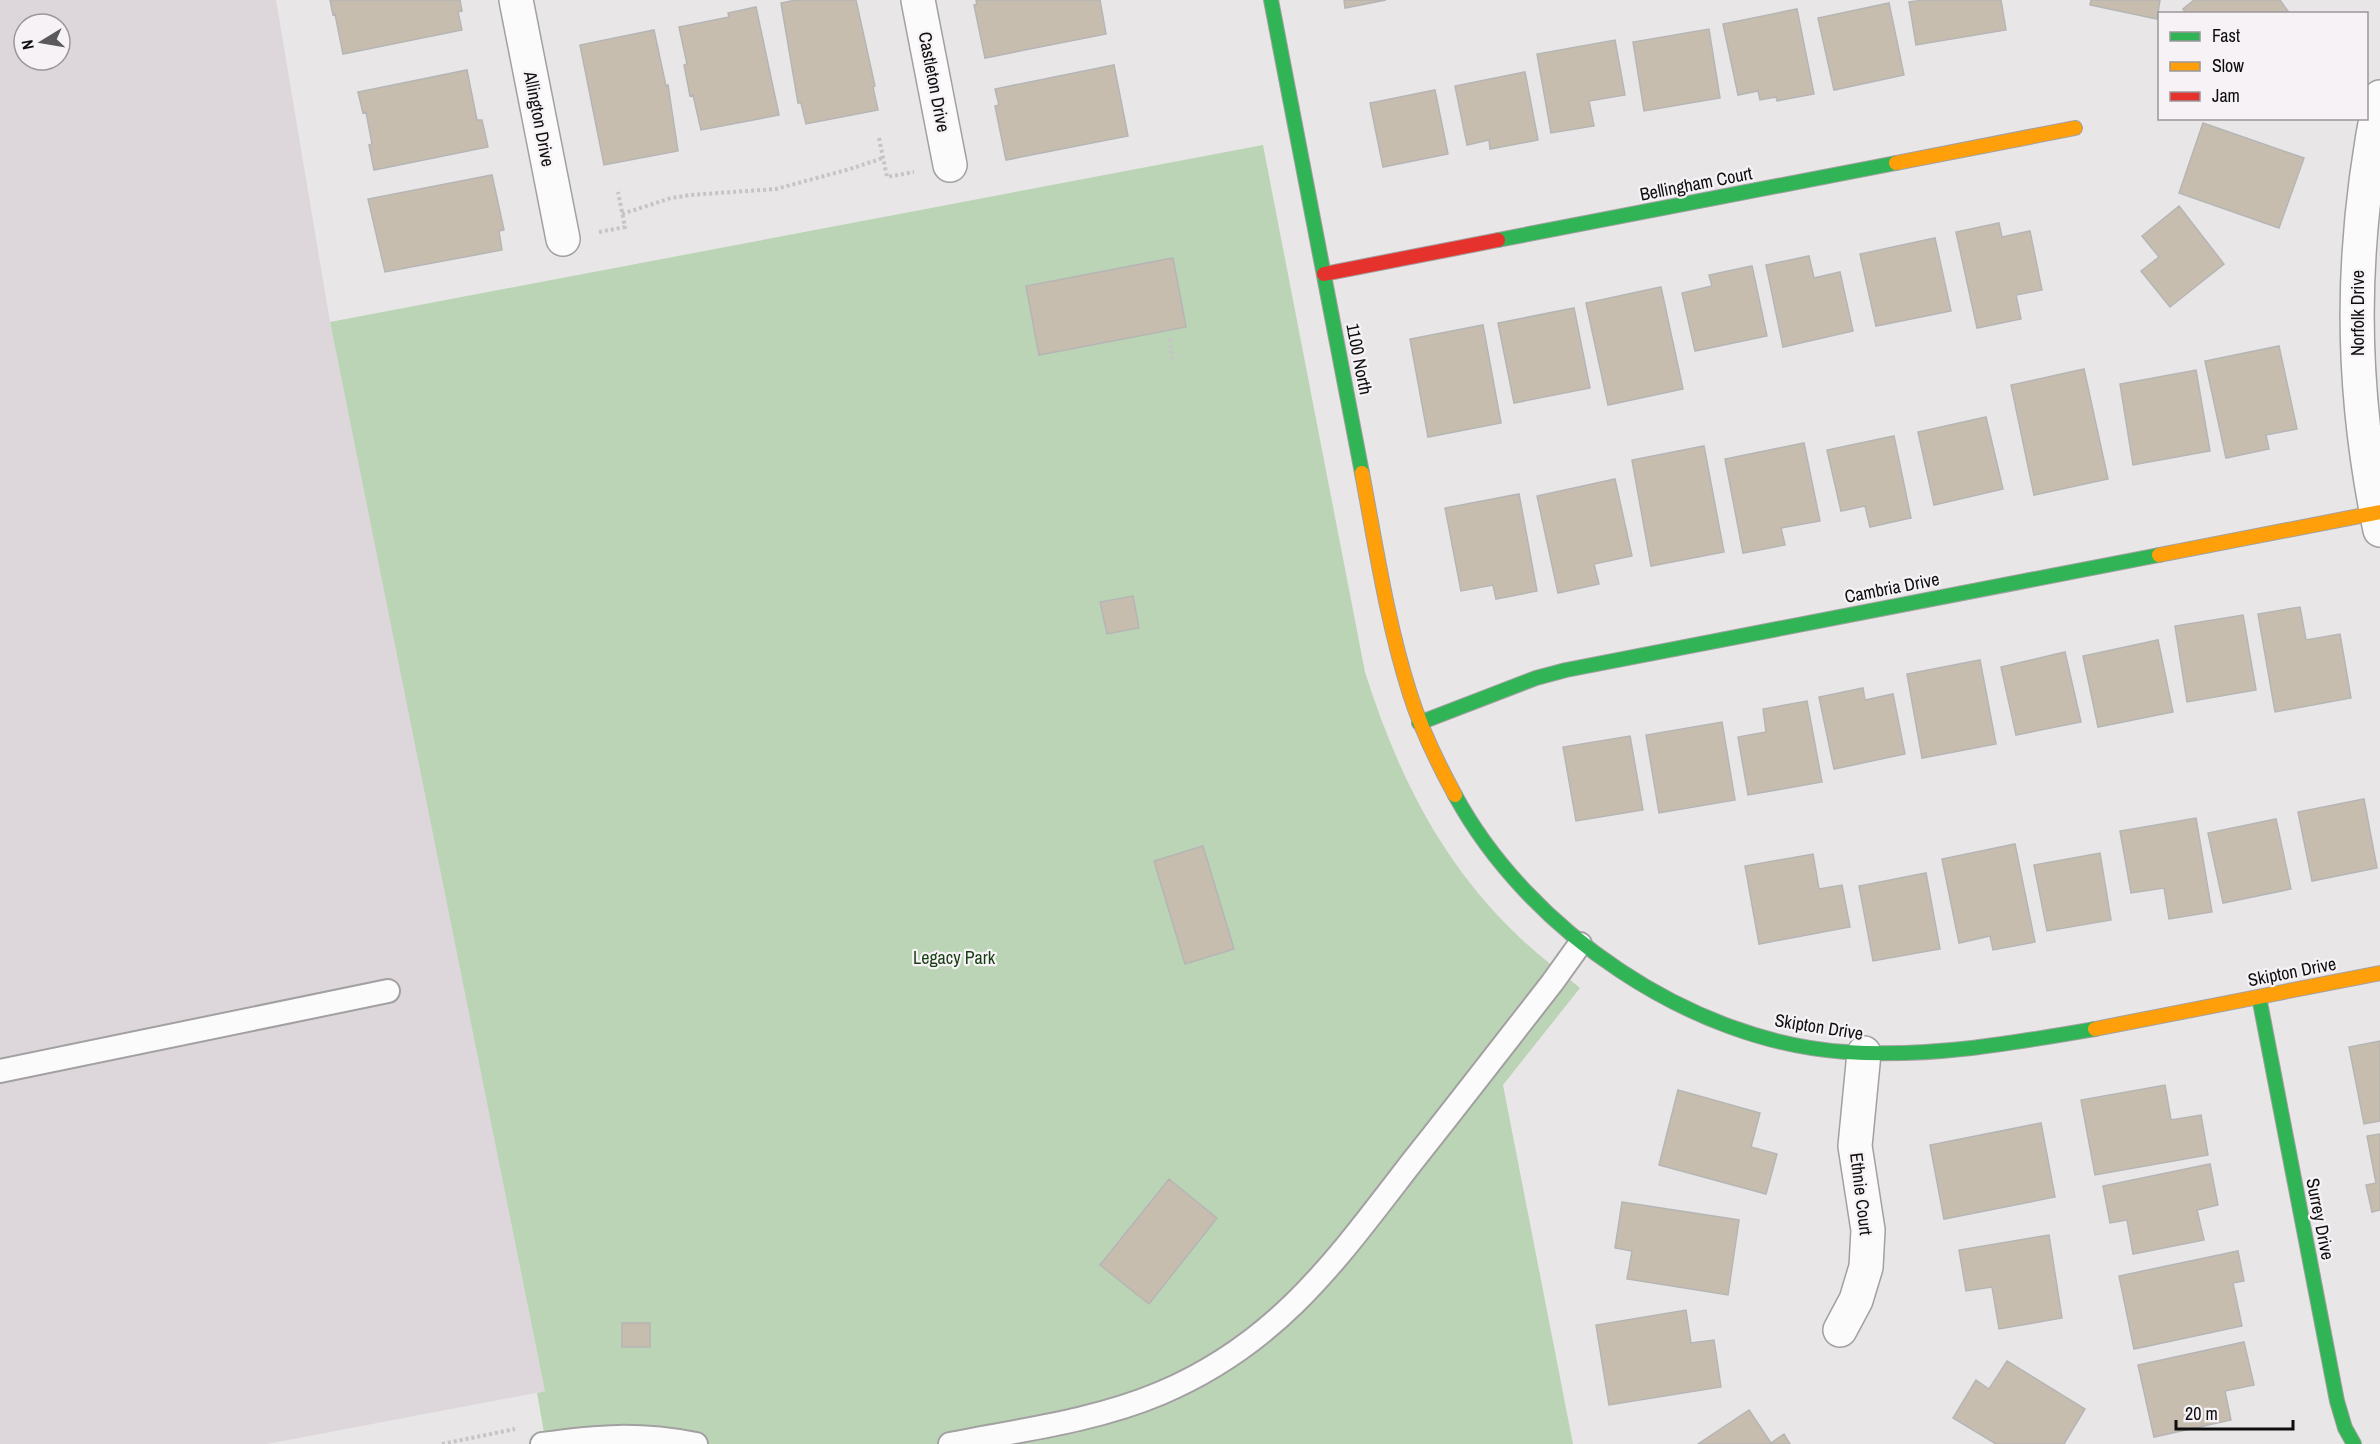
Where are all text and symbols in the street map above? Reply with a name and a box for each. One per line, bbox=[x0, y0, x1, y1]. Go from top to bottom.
north arrow bbox=[12, 12, 72, 72]
legend bbox=[2158, 12, 2368, 120]
text: Fast bbox=[2212, 23, 2240, 48]
street label: Castleton Drive bbox=[913, 30, 956, 134]
text: N bbox=[16, 38, 39, 52]
text: Slow bbox=[2212, 53, 2244, 78]
street label: Allington Drive bbox=[518, 68, 561, 169]
text: Jam bbox=[2212, 83, 2240, 108]
street label: Bellingham Court bbox=[1638, 160, 1754, 207]
street label: Norfolk Drive bbox=[2345, 270, 2370, 356]
street label: 1100 North bbox=[1340, 321, 1379, 397]
street label: Cambria Drive bbox=[1842, 566, 1941, 609]
park label: Legacy Park bbox=[913, 945, 996, 970]
street label: Skipton Drive bbox=[2246, 951, 2338, 992]
street label: Skipton Drive bbox=[1773, 1007, 1865, 1046]
street label: Ethnie Court bbox=[1844, 1151, 1879, 1237]
street label: Surrey Drive bbox=[2300, 1176, 2341, 1262]
scale bar bbox=[2176, 1393, 2293, 1431]
text: 20 m bbox=[2185, 1401, 2218, 1426]

